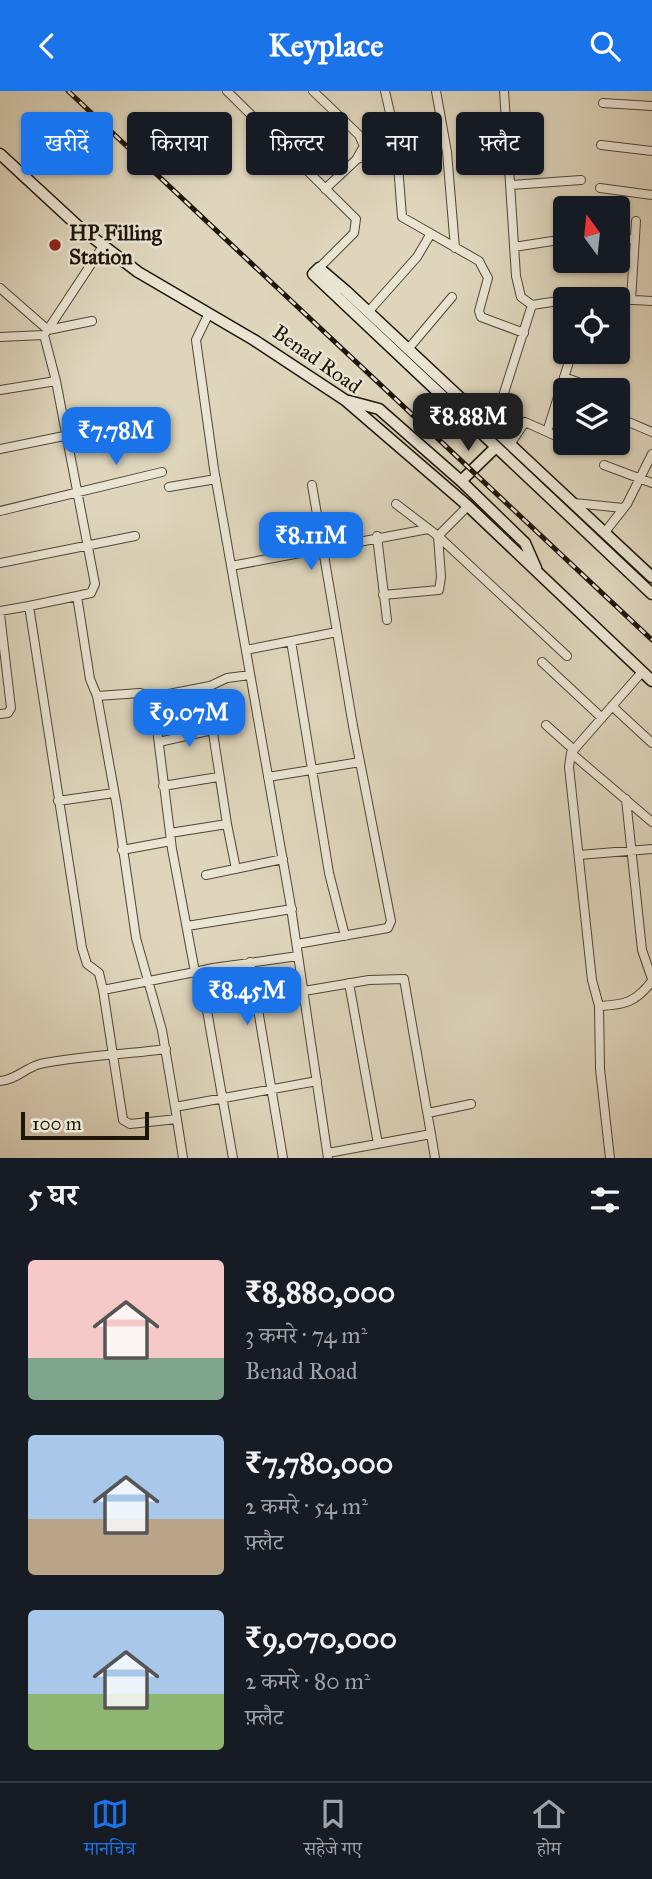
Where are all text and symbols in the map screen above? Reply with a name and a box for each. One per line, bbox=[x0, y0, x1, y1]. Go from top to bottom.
text: Keyplace bbox=[268, 26, 384, 65]
icon: back bbox=[28, 27, 66, 65]
icon: search bbox=[586, 27, 624, 65]
chip: खरीदें bbox=[21, 112, 113, 175]
chip: किराया bbox=[127, 112, 232, 175]
chip: फ़िल्टर bbox=[246, 112, 348, 175]
chip: नया bbox=[362, 112, 442, 175]
chip: फ़्लैट bbox=[456, 112, 544, 175]
north arrow bbox=[553, 196, 630, 273]
map controls bbox=[553, 196, 630, 455]
place label: HP Filling Station bbox=[69, 220, 163, 270]
marker: HP Filling Station bbox=[47, 237, 63, 253]
button: locate bbox=[553, 287, 630, 364]
street label: Benad Road bbox=[267, 319, 367, 399]
button: layers bbox=[553, 378, 630, 455]
pin: ₹8.88M bbox=[411, 393, 525, 453]
text: ₹8.88M bbox=[429, 402, 507, 430]
pin: ₹7.78M bbox=[59, 407, 173, 467]
text: ₹7.78M bbox=[78, 416, 154, 444]
pin: ₹8.11M bbox=[254, 512, 368, 572]
text: ₹8.11M bbox=[275, 521, 347, 549]
pin: ₹9.07M bbox=[132, 689, 246, 749]
text: ₹9.07M bbox=[149, 698, 229, 726]
pin: ₹8.45M bbox=[190, 967, 304, 1027]
text: ₹8.45M bbox=[208, 976, 286, 1004]
scale bar bbox=[21, 1109, 149, 1141]
text: 100 m bbox=[32, 1112, 82, 1135]
text: 5 घर bbox=[28, 1177, 78, 1213]
icon: filters bbox=[586, 1181, 624, 1219]
text: ₹8,880,000 bbox=[245, 1274, 395, 1310]
icon: home bbox=[84, 1288, 168, 1372]
text: 3 कमरे · 74 m² bbox=[245, 1321, 367, 1349]
text: Benad Road bbox=[245, 1357, 357, 1385]
text: ₹7,780,000 bbox=[245, 1445, 393, 1481]
icon: home bbox=[84, 1463, 168, 1547]
text: 2 कमरे · 54 m² bbox=[245, 1492, 368, 1520]
text: फ़्लैट bbox=[245, 1528, 283, 1556]
text: ₹9,070,000 bbox=[245, 1620, 397, 1656]
icon: home bbox=[84, 1638, 168, 1722]
text: 2 कमरे · 80 m² bbox=[245, 1667, 371, 1695]
text: फ़्लैट bbox=[245, 1703, 283, 1731]
tab: मानचित्र bbox=[84, 1795, 136, 1867]
tab: सहेजे गए bbox=[304, 1795, 362, 1867]
tab: होम bbox=[530, 1795, 568, 1867]

